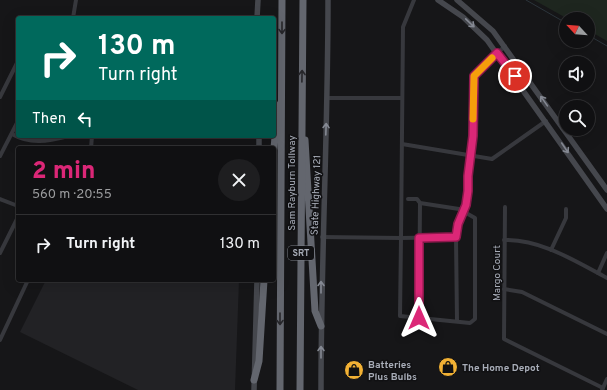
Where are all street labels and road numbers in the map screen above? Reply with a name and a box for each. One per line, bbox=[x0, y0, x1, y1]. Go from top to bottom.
street label: Sam Rayburn Tollway bbox=[286, 135, 299, 231]
street label: State Highway 121 bbox=[309, 155, 324, 235]
street label: Margo Court bbox=[491, 245, 504, 301]
road number: SRT bbox=[288, 246, 314, 260]

